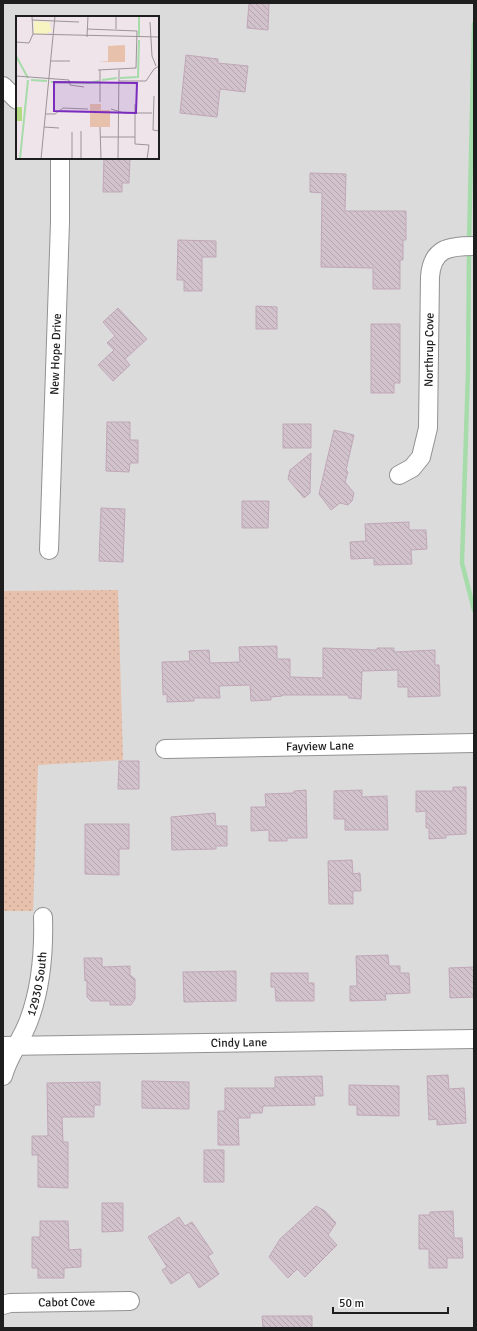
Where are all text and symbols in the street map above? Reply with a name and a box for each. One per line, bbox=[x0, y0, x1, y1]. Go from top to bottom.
inset map bbox=[16, 16, 159, 159]
street label: Northrup Cove bbox=[422, 312, 438, 387]
street label: New Hope Drive bbox=[47, 313, 65, 395]
street label: Fayview Lane bbox=[286, 738, 354, 755]
street label: 12930 South bbox=[24, 951, 50, 1018]
street label: Cindy Lane bbox=[211, 1035, 267, 1051]
scale bar bbox=[333, 1289, 448, 1315]
street label: Cabot Cove bbox=[38, 1295, 95, 1311]
text: 50 m bbox=[339, 1296, 364, 1311]

